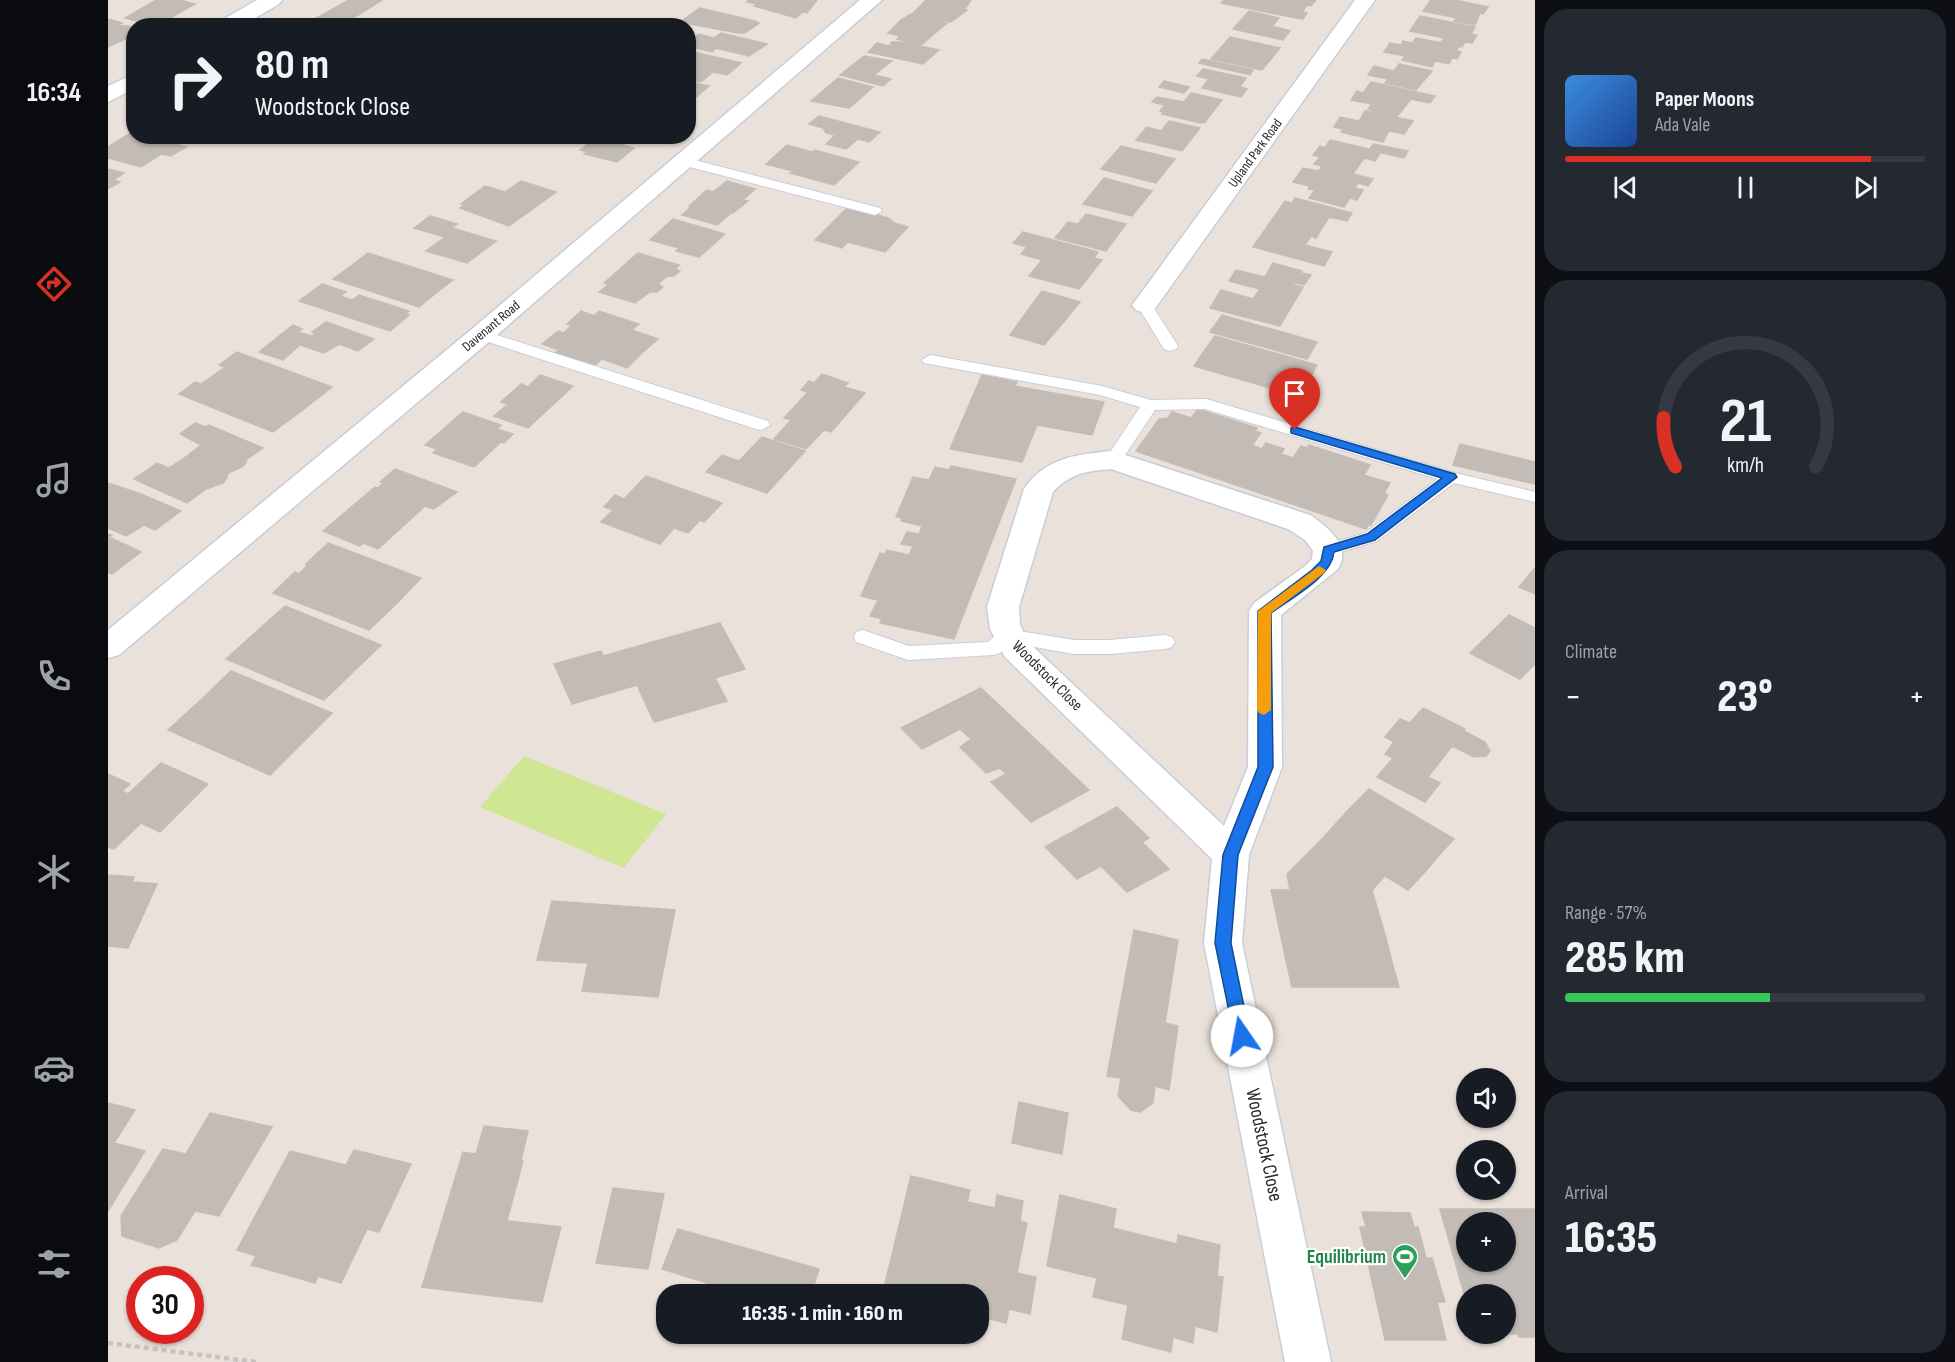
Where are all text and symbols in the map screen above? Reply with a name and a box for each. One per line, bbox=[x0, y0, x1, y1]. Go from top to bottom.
text: 80 m bbox=[255, 40, 329, 91]
icon: right bbox=[156, 42, 234, 120]
text: 16:34 bbox=[27, 77, 81, 109]
text: Paper Moons bbox=[1655, 86, 1754, 113]
text: Woodstock Close bbox=[255, 91, 410, 123]
text: Ada Vale bbox=[1655, 113, 1710, 137]
street label: Upland Park Road bbox=[1224, 115, 1286, 191]
icon: previous bbox=[1609, 171, 1642, 204]
icon: pause bbox=[1729, 171, 1762, 204]
icon: next bbox=[1849, 171, 1882, 204]
icon: directions bbox=[33, 263, 75, 305]
street label: Davenant Road bbox=[459, 297, 524, 355]
pin bbox=[1269, 368, 1320, 430]
icon: arrive bbox=[1278, 377, 1311, 410]
text: 21 bbox=[1719, 386, 1771, 461]
text: km/h bbox=[1726, 454, 1764, 479]
icon: music bbox=[33, 459, 75, 501]
street label: Woodstock Close bbox=[1008, 637, 1086, 715]
text: Climate bbox=[1565, 640, 1617, 664]
icon: phone bbox=[33, 655, 75, 697]
text: 23° bbox=[1717, 670, 1773, 725]
text: − bbox=[1565, 677, 1581, 717]
text: + bbox=[1909, 677, 1925, 717]
icon: climate bbox=[33, 851, 75, 893]
text: Range · 57% bbox=[1565, 901, 1647, 925]
text: 285 km bbox=[1565, 931, 1685, 986]
position arrow bbox=[1210, 1004, 1274, 1068]
icon: car bbox=[33, 1047, 75, 1089]
map controls bbox=[1456, 1068, 1516, 1344]
button: sound bbox=[1456, 1068, 1516, 1128]
street label: Woodstock Close bbox=[1240, 1086, 1288, 1204]
button: search bbox=[1456, 1140, 1516, 1200]
text: Arrival bbox=[1565, 1181, 1608, 1205]
text: 16:35 bbox=[1565, 1211, 1657, 1266]
button: + bbox=[1456, 1212, 1516, 1272]
sports icon: Equilibrium bbox=[1390, 1242, 1420, 1280]
icon: filters bbox=[33, 1243, 75, 1285]
place label: Equilibrium bbox=[1307, 1245, 1386, 1269]
speed limit sign: 30 bbox=[126, 1266, 204, 1344]
button: − bbox=[1456, 1284, 1516, 1344]
text: 16:35 · 1 min · 160 m bbox=[742, 1300, 903, 1327]

